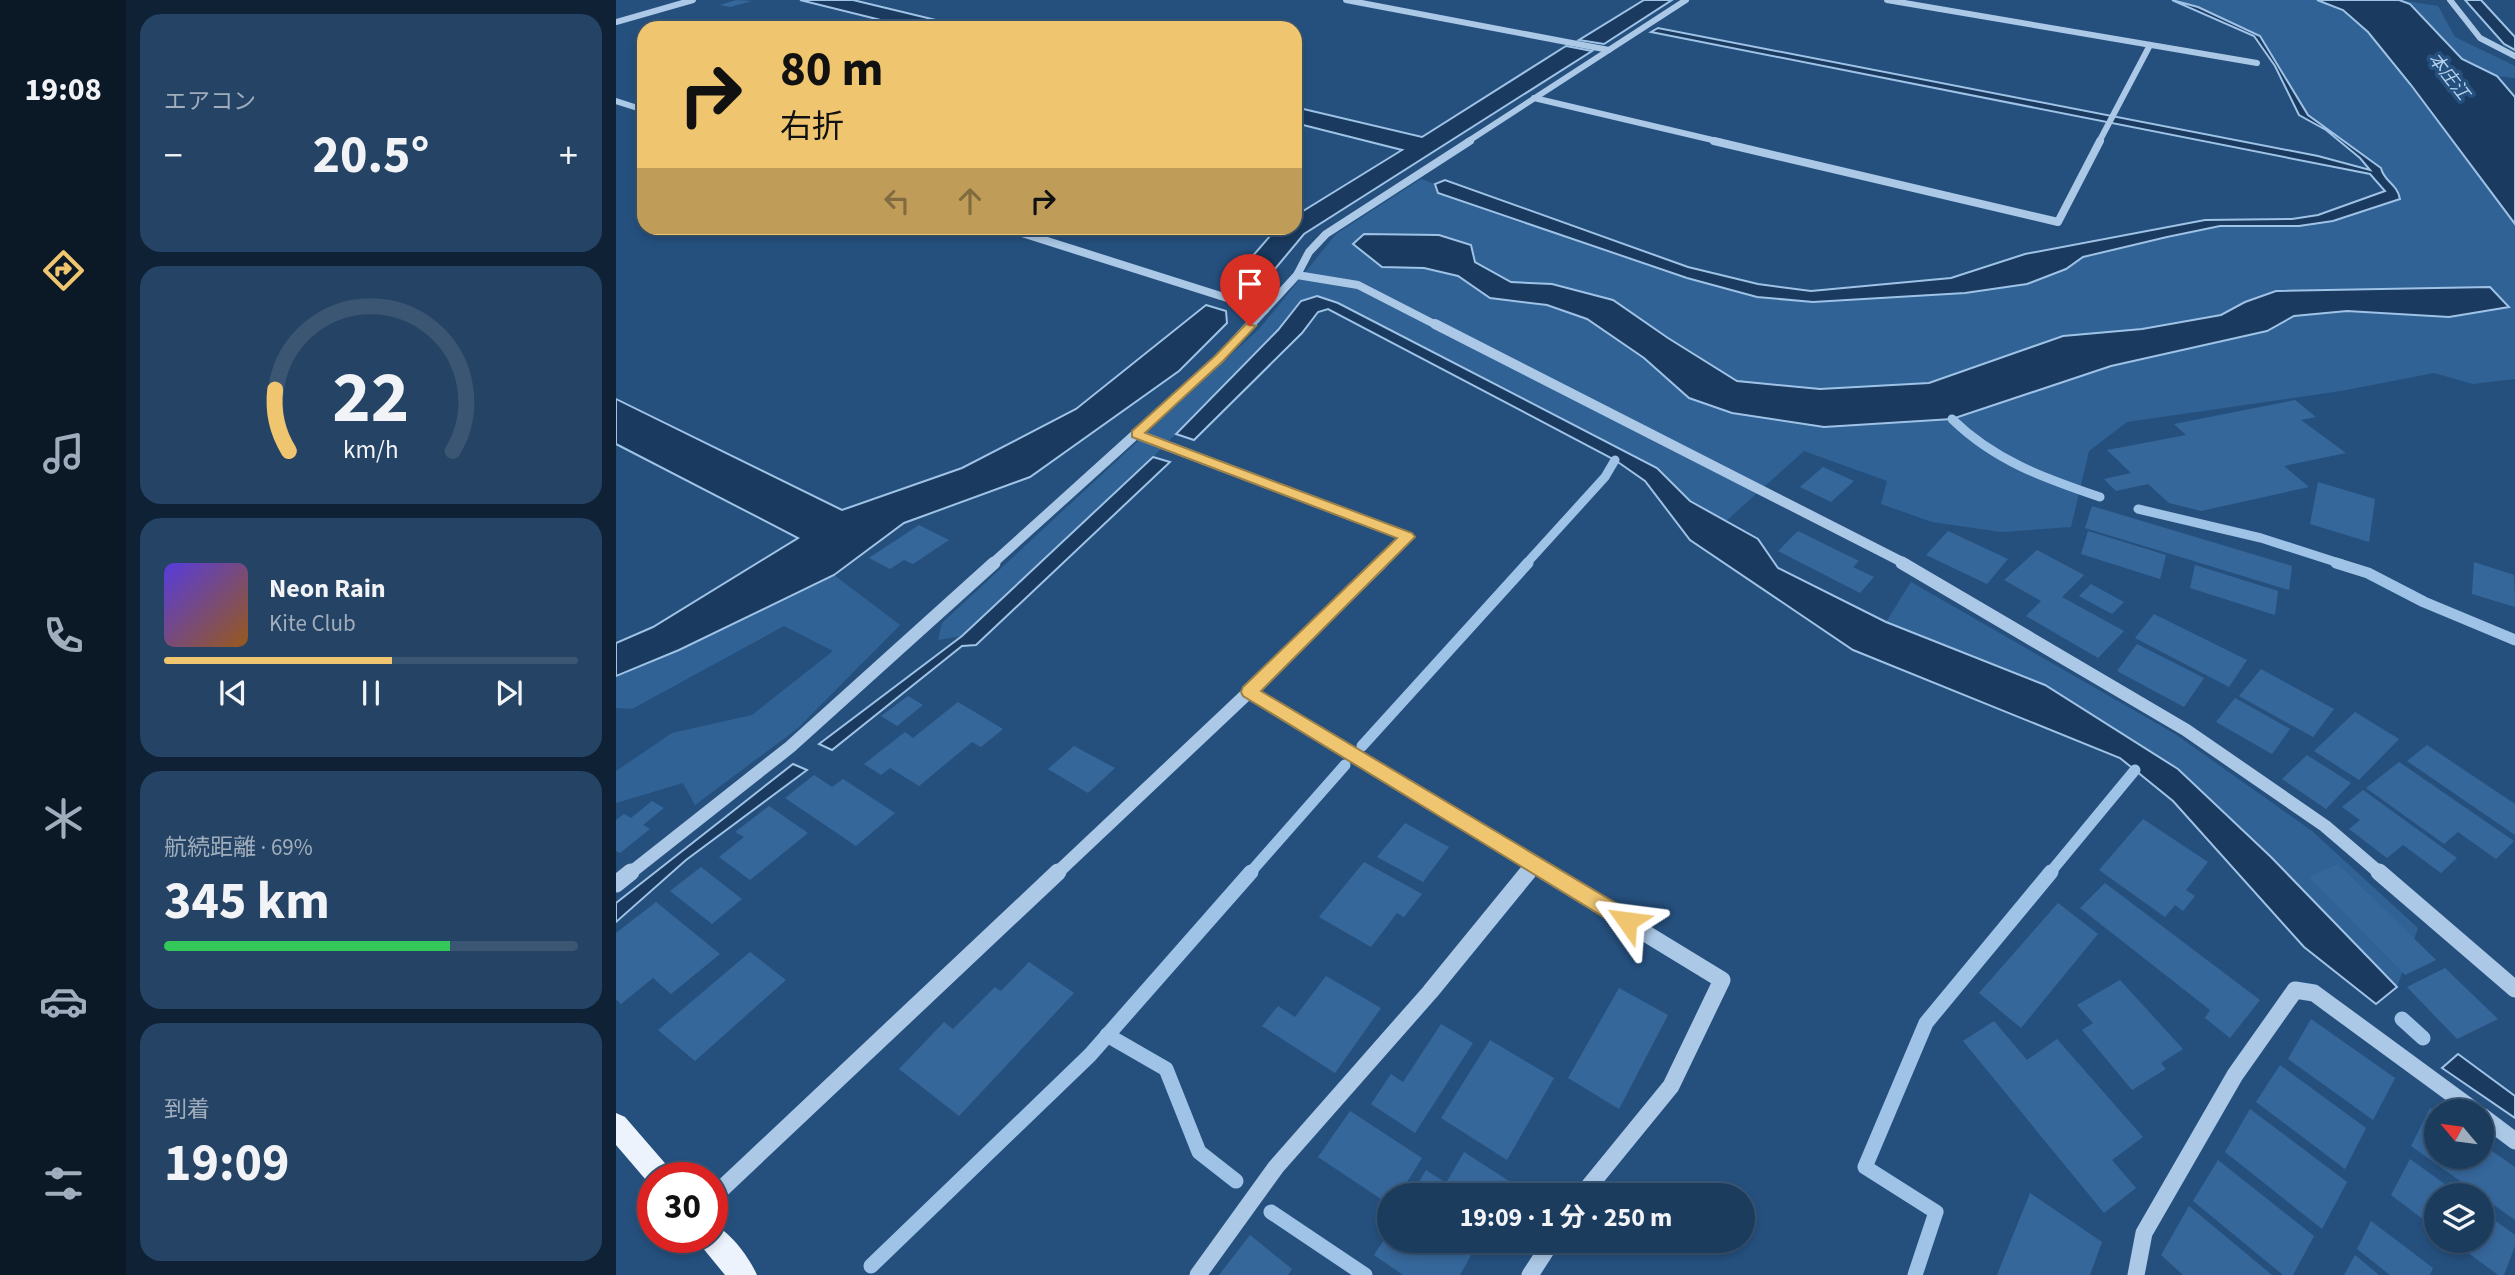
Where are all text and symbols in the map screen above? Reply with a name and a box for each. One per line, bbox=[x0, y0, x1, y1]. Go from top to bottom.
text: 80 m bbox=[780, 35, 884, 105]
water label: 本庄江 bbox=[2422, 47, 2476, 107]
icon: right bbox=[665, 49, 756, 140]
text: 19:08 bbox=[24, 67, 102, 113]
text: エアコン bbox=[164, 85, 256, 118]
text: 右折 bbox=[780, 104, 844, 150]
text: 20.5° bbox=[313, 119, 429, 193]
text: − bbox=[164, 129, 183, 183]
text: + bbox=[559, 129, 578, 183]
icon: left bbox=[878, 182, 916, 220]
icon: ahead bbox=[951, 182, 989, 220]
icon: right bbox=[1024, 182, 1062, 220]
icon: directions bbox=[39, 246, 88, 295]
pin bbox=[1220, 254, 1280, 326]
icon: arrive bbox=[1231, 265, 1269, 303]
text: 22 bbox=[333, 347, 409, 451]
icon: music bbox=[39, 429, 88, 478]
text: km/h bbox=[343, 432, 399, 468]
text: Neon Rain bbox=[269, 570, 386, 607]
text: Kite Club bbox=[269, 607, 356, 640]
icon: phone bbox=[39, 611, 88, 660]
icon: previous bbox=[214, 674, 252, 712]
icon: pause bbox=[352, 674, 390, 712]
icon: next bbox=[490, 674, 528, 712]
icon: climate bbox=[39, 794, 88, 843]
text: 航続距離 · 69% bbox=[164, 831, 313, 864]
text: 345 km bbox=[164, 865, 330, 939]
position arrow bbox=[1590, 884, 1664, 958]
icon: car bbox=[39, 977, 88, 1026]
text: 到着 bbox=[164, 1093, 210, 1126]
north arrow bbox=[2424, 1099, 2494, 1169]
map controls bbox=[2424, 1099, 2494, 1253]
text: 19:09 bbox=[164, 1127, 289, 1201]
icon: filters bbox=[39, 1159, 88, 1208]
speed limit sign: 30 bbox=[637, 1162, 728, 1253]
button: layers bbox=[2424, 1183, 2494, 1253]
text: 19:09 · 1 分 · 250 m bbox=[1460, 1199, 1672, 1236]

